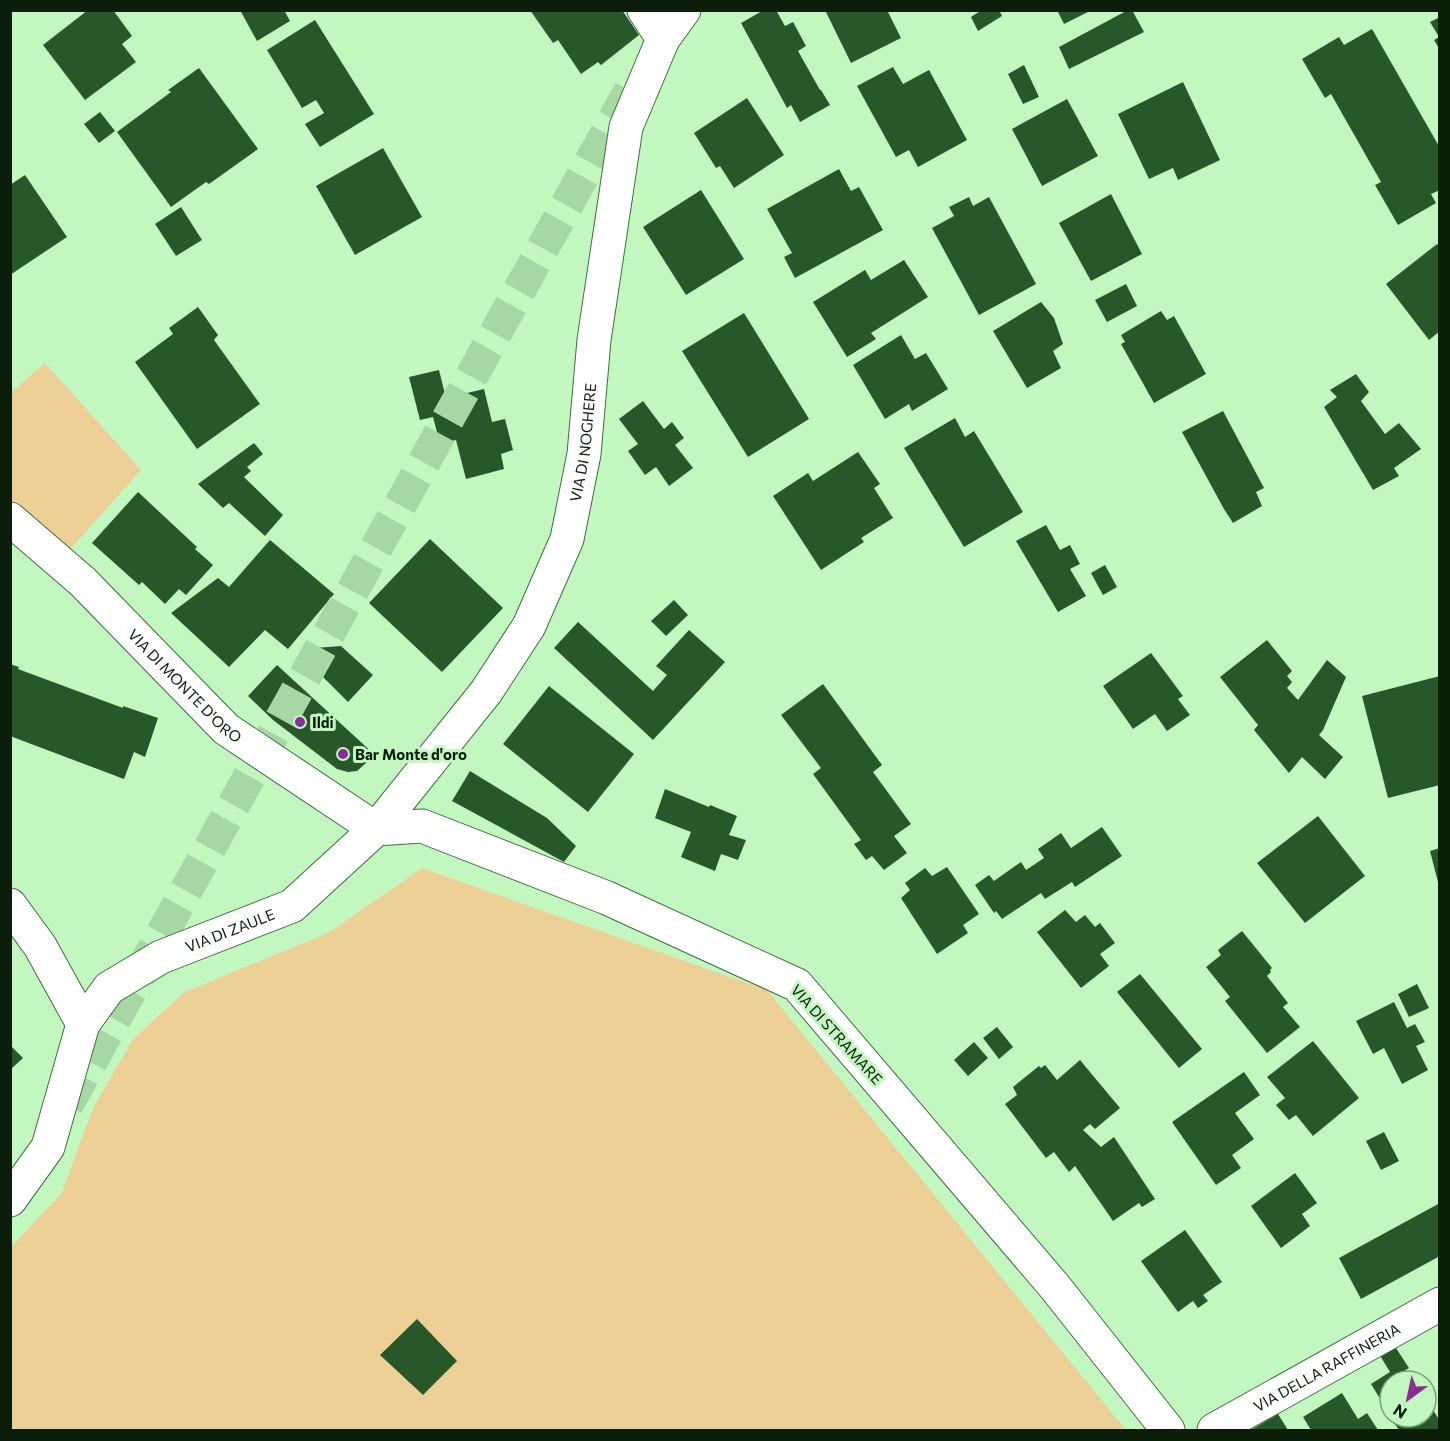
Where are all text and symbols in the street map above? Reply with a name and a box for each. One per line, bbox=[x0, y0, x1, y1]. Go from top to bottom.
street label: VIA DI NOGHERE bbox=[566, 382, 599, 503]
street label: VIA DI MONTE D'ORO bbox=[125, 625, 245, 746]
place label: Ildi bbox=[312, 713, 334, 731]
marker: Ildi bbox=[293, 715, 307, 729]
place label: Bar Monte d'oro bbox=[355, 745, 467, 763]
marker: Bar Monte d'oro bbox=[336, 747, 350, 761]
street label: VIA DI ZAULE bbox=[183, 905, 277, 956]
street label: VIA DI STRAMARE bbox=[787, 980, 887, 1088]
street label: VIA DELLA RAFFINERIA bbox=[1251, 1319, 1403, 1415]
north arrow bbox=[1378, 1369, 1438, 1429]

